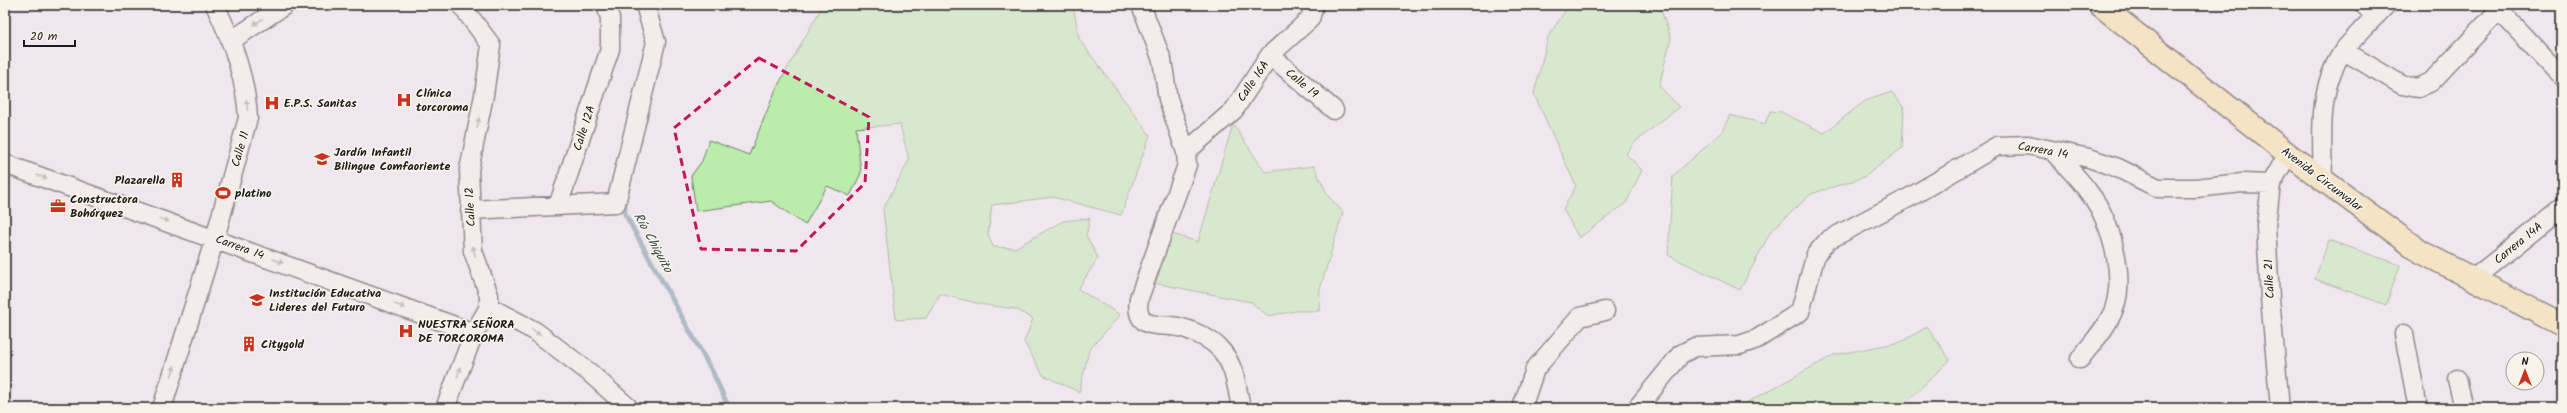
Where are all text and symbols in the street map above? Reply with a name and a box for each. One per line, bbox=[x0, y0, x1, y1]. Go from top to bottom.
one-way arrow bbox=[252, 19, 264, 26]
scale bar bbox=[24, 22, 75, 48]
text: 20 m bbox=[30, 27, 58, 46]
street label: Calle 16A bbox=[1232, 57, 1274, 106]
street label: Calle 19 bbox=[1281, 64, 1323, 103]
place label: Clínica torcoroma bbox=[416, 84, 468, 117]
hospital icon: Clínica torcoroma bbox=[395, 91, 413, 109]
hospital icon: E.P.S. Sanitas bbox=[263, 94, 281, 112]
place label: E.P.S. Sanitas bbox=[284, 94, 357, 113]
one-way arrow bbox=[244, 99, 251, 111]
street label: Calle 12A bbox=[568, 103, 601, 153]
one-way arrow bbox=[476, 116, 482, 129]
street label: Calle 11 bbox=[226, 129, 255, 169]
street label: Carrera 14 bbox=[2016, 137, 2070, 164]
street label: Avenida Circunvalar bbox=[2277, 142, 2367, 217]
place label: Jardín Infantil Bilingue Comfaoriente bbox=[334, 143, 451, 176]
school or university icon: Jardín Infantil Bilingue Comfaoriente bbox=[313, 150, 331, 168]
place label: Plazarella bbox=[115, 171, 165, 190]
building icon: Plazarella bbox=[168, 171, 186, 189]
one-way arrow bbox=[36, 174, 48, 180]
sports icon: platino bbox=[214, 184, 232, 202]
place label: platino bbox=[234, 184, 272, 203]
street label: Calle 12 bbox=[460, 187, 481, 227]
place label: Constructora Bohórquez bbox=[70, 190, 138, 223]
office icon: Constructora Bohórquez bbox=[49, 197, 67, 215]
water label: Río Chiquito bbox=[627, 209, 678, 278]
one-way arrow bbox=[159, 217, 171, 223]
street label: Carrera 14A bbox=[2490, 218, 2547, 269]
street label: Carrera 14 bbox=[213, 230, 267, 265]
one-way arrow bbox=[471, 245, 477, 257]
one-way arrow bbox=[272, 258, 284, 264]
street label: Calle 21 bbox=[2259, 258, 2280, 299]
place label: Institución Educativa Lideres del Futuro bbox=[269, 284, 381, 317]
school or university icon: Institución Educativa Lideres del Futuro bbox=[248, 291, 266, 309]
one-way arrow bbox=[394, 303, 406, 309]
place label: NUESTRA SEÑORA DE TORCOROMA bbox=[418, 315, 515, 348]
hospital icon: NUESTRA SEÑORA DE TORCOROMA bbox=[397, 322, 415, 340]
one-way arrow bbox=[531, 328, 541, 336]
building icon: Citygold bbox=[240, 335, 258, 353]
place label: Citygold bbox=[261, 335, 305, 354]
north arrow bbox=[2505, 351, 2545, 391]
text: N bbox=[2522, 353, 2529, 371]
one-way arrow bbox=[171, 364, 177, 376]
one-way arrow bbox=[456, 365, 462, 377]

